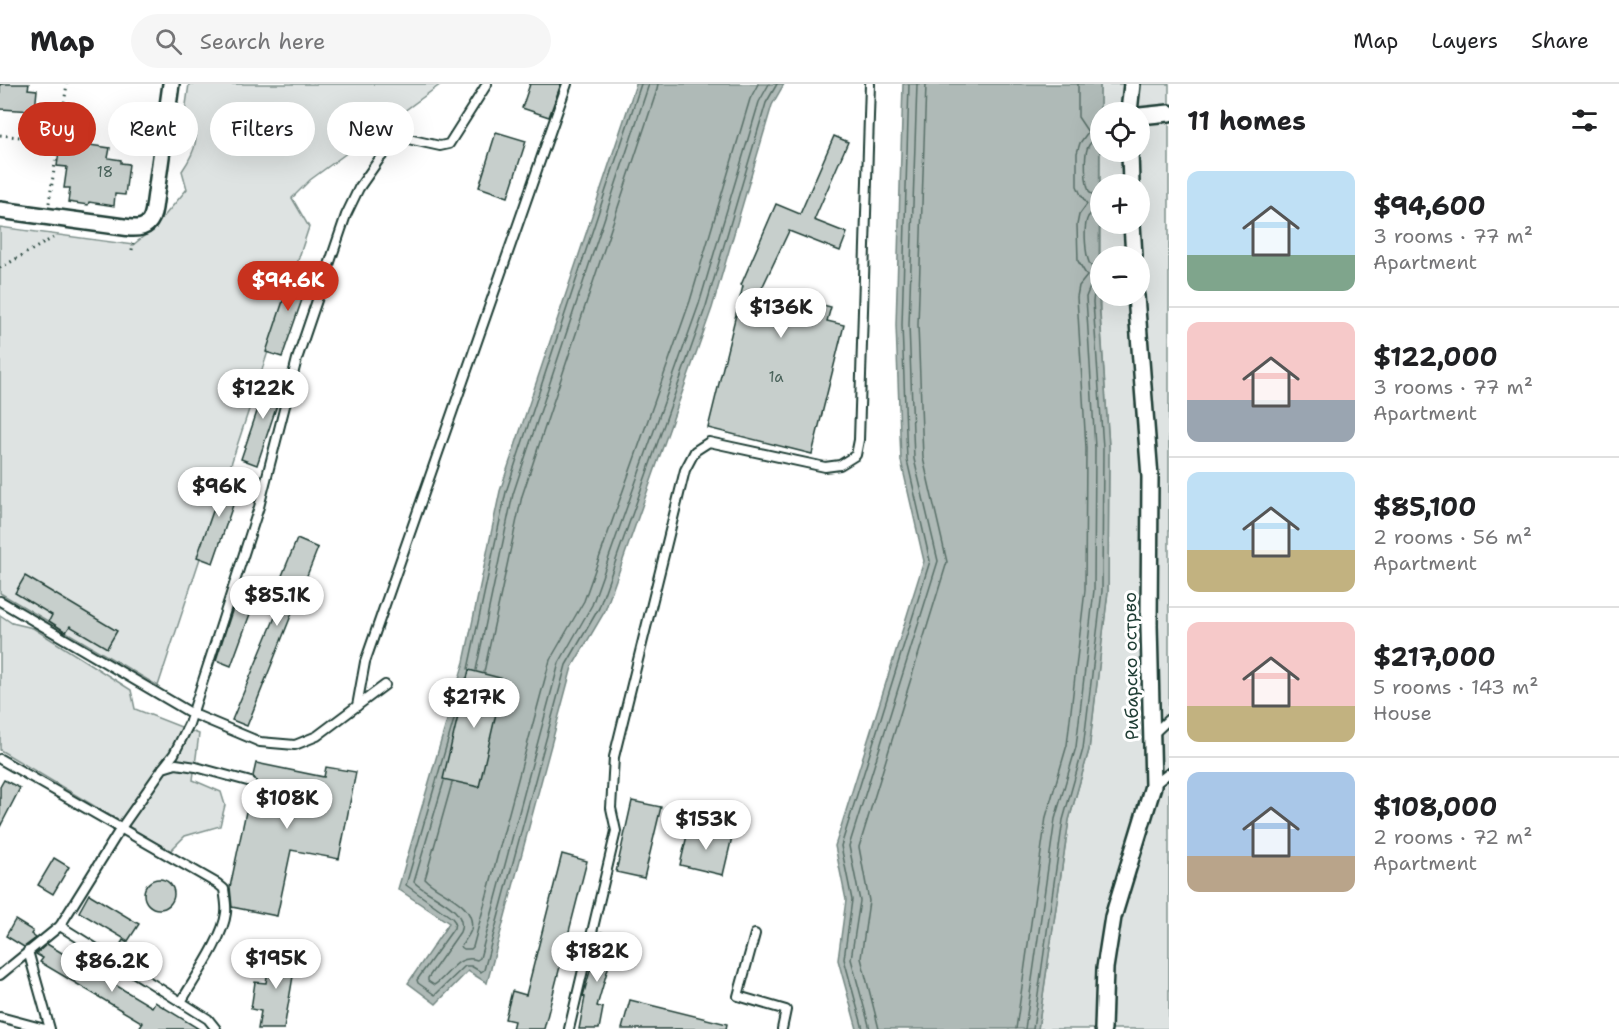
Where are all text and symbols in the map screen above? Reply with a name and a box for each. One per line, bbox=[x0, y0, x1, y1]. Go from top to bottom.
search box bbox=[131, 14, 551, 68]
text: Map bbox=[30, 22, 95, 60]
icon: search bbox=[152, 25, 185, 58]
text: Search here bbox=[200, 27, 325, 56]
text: Map bbox=[1353, 27, 1398, 55]
text: Layers bbox=[1431, 27, 1498, 55]
text: Share bbox=[1531, 27, 1589, 55]
chip: Buy bbox=[18, 102, 96, 156]
chip: Rent bbox=[108, 102, 198, 156]
chip: Filters bbox=[210, 102, 315, 156]
chip: New bbox=[327, 102, 414, 156]
map controls bbox=[1090, 102, 1150, 306]
button: locate bbox=[1090, 102, 1150, 162]
text: 11 homes bbox=[1187, 103, 1306, 138]
icon: filters bbox=[1568, 104, 1601, 137]
house number: 18 bbox=[97, 162, 113, 182]
button: + bbox=[1090, 174, 1150, 234]
text: $94,600 bbox=[1373, 188, 1486, 223]
icon: home bbox=[1235, 195, 1307, 267]
text: 3 rooms · 77 m² bbox=[1373, 223, 1533, 249]
button: − bbox=[1090, 246, 1150, 306]
text: Apartment bbox=[1373, 249, 1477, 275]
pin: $94.6K bbox=[239, 261, 337, 312]
text: $94.6K bbox=[252, 267, 324, 293]
pin: $136K bbox=[739, 288, 823, 339]
text: $136K bbox=[749, 294, 813, 320]
text: $122,000 bbox=[1373, 339, 1498, 374]
icon: home bbox=[1235, 346, 1307, 418]
house number: 1a bbox=[768, 367, 784, 387]
pin: $122K bbox=[221, 369, 305, 420]
text: 3 rooms · 77 m² bbox=[1373, 374, 1533, 400]
text: $122K bbox=[232, 375, 294, 401]
text: Apartment bbox=[1373, 400, 1477, 426]
pin: $96K bbox=[183, 467, 255, 518]
text: $96K bbox=[192, 473, 246, 499]
text: $85,100 bbox=[1373, 489, 1476, 524]
icon: home bbox=[1235, 496, 1307, 568]
text: 2 rooms · 56 m² bbox=[1373, 524, 1532, 550]
text: Apartment bbox=[1373, 550, 1477, 576]
pin: $85.1K bbox=[228, 576, 326, 627]
text: $85.1K bbox=[244, 582, 310, 608]
street label: Рибарско острво bbox=[1118, 592, 1144, 740]
text: $217,000 bbox=[1373, 639, 1496, 674]
icon: home bbox=[1235, 646, 1307, 718]
text: 5 rooms · 143 m² bbox=[1373, 674, 1538, 700]
pin: $217K bbox=[432, 678, 516, 729]
text: $217K bbox=[443, 684, 505, 710]
text: House bbox=[1373, 700, 1432, 726]
pin: $108K bbox=[245, 779, 329, 830]
text: $108K bbox=[255, 785, 319, 811]
text: $108,000 bbox=[1373, 789, 1497, 824]
icon: home bbox=[1235, 796, 1307, 868]
pin: $153K bbox=[664, 800, 748, 851]
text: $153K bbox=[675, 806, 737, 832]
text: 2 rooms · 72 m² bbox=[1373, 824, 1532, 850]
text: Apartment bbox=[1373, 850, 1477, 876]
pin: $182K bbox=[555, 932, 639, 983]
text: $182K bbox=[565, 938, 629, 964]
pin: $195K bbox=[234, 939, 318, 990]
pin: $86.2K bbox=[63, 942, 161, 993]
text: $195K bbox=[245, 945, 307, 971]
text: $86.2K bbox=[75, 948, 149, 974]

